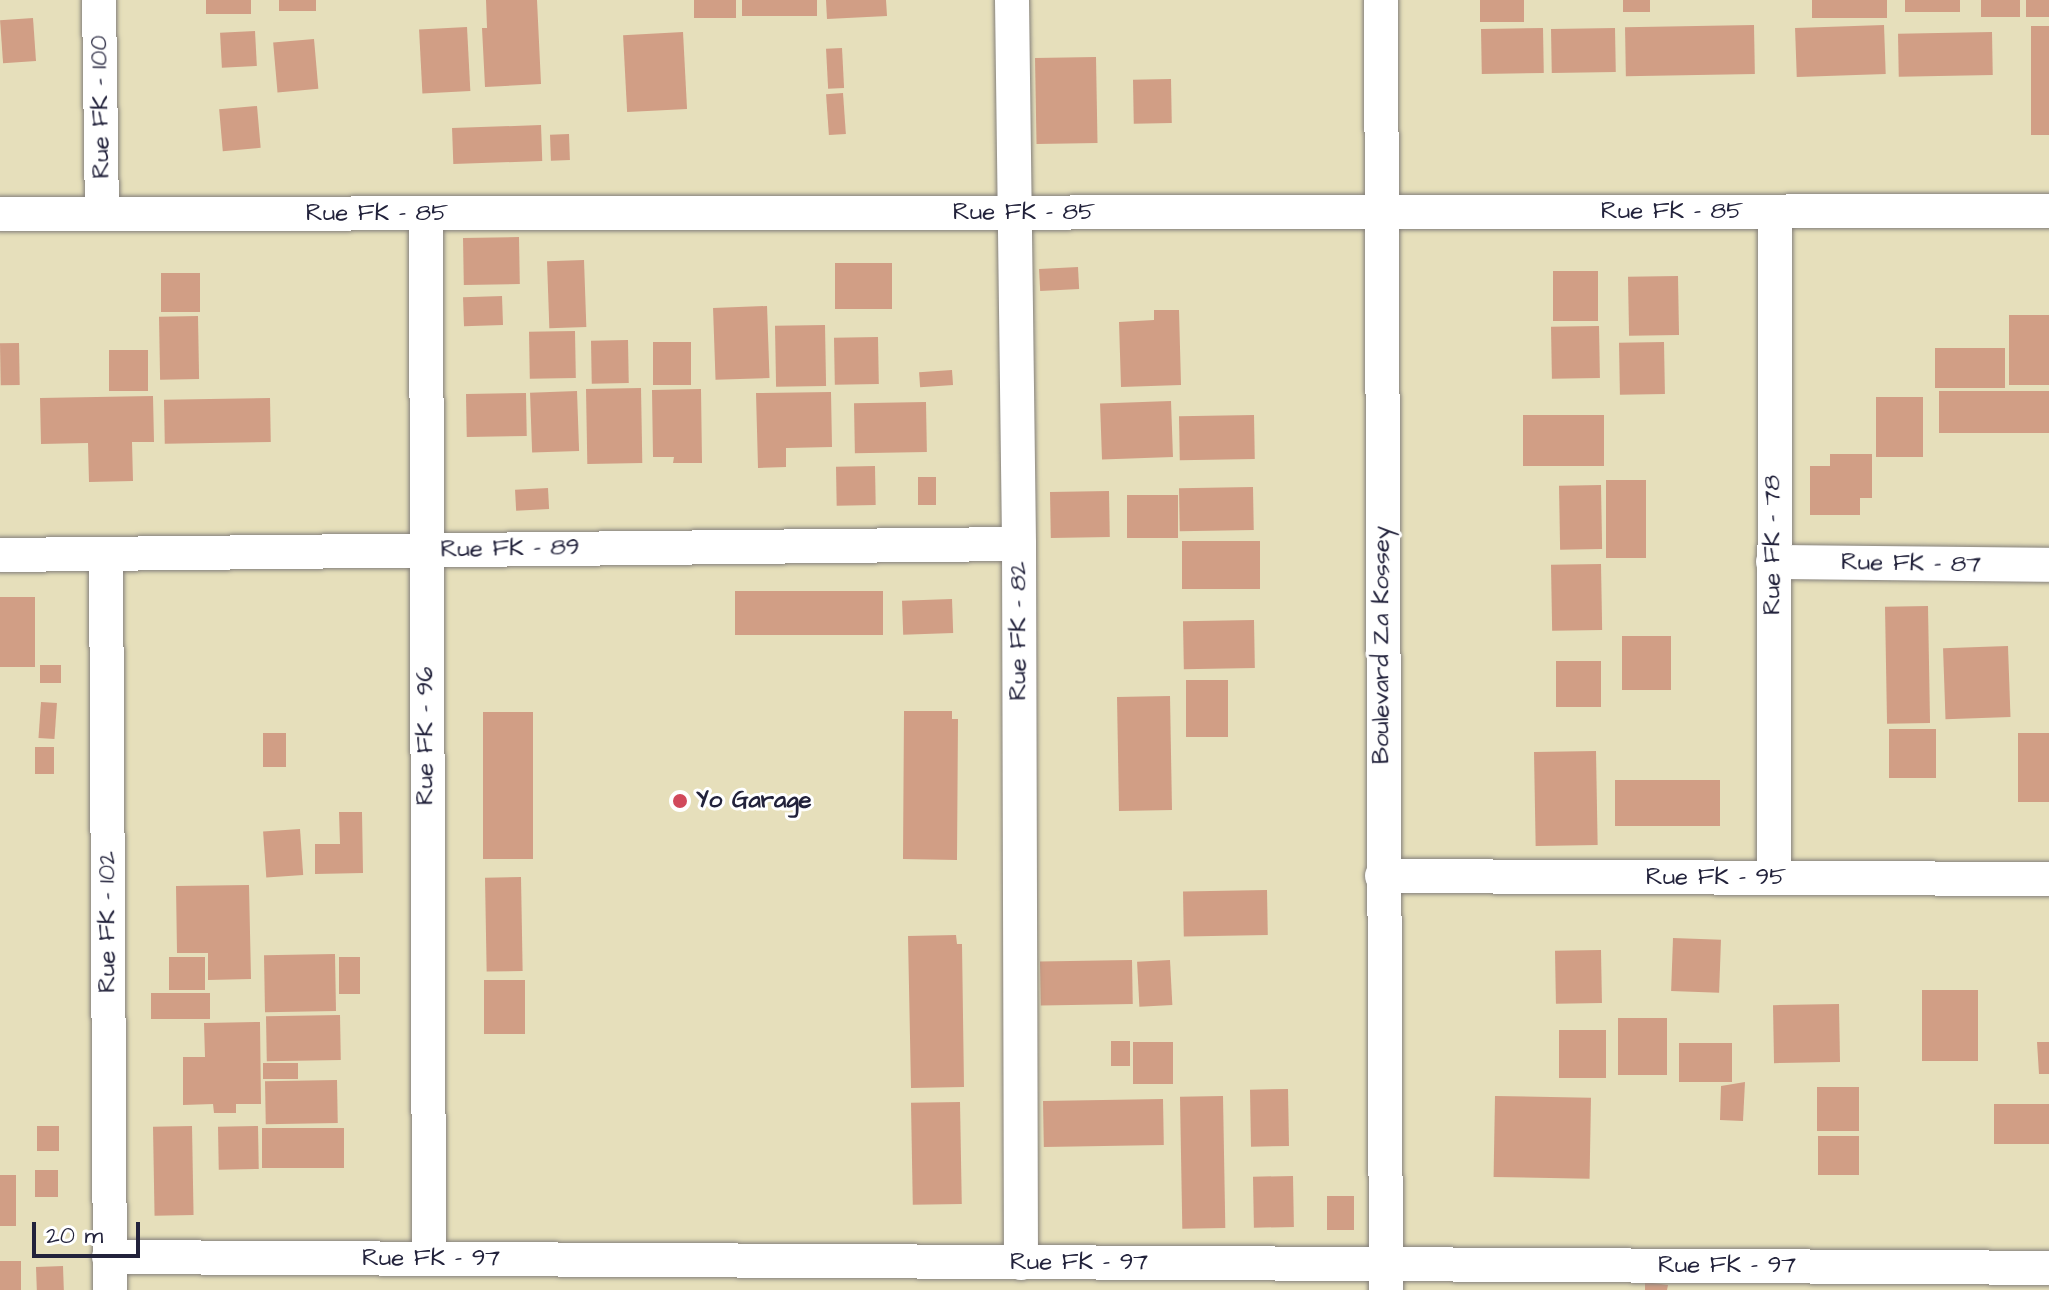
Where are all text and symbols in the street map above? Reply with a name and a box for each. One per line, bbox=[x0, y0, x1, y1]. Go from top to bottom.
street label: Rue FK - 100 bbox=[85, 35, 117, 179]
street label: Rue FK - 85 bbox=[1601, 198, 1743, 226]
street label: Rue FK - 85 bbox=[953, 199, 1095, 227]
street label: Rue FK - 85 bbox=[306, 200, 448, 228]
street label: Rue FK - 78 bbox=[1759, 475, 1787, 615]
street label: Boulevard Za Kossey bbox=[1368, 526, 1396, 764]
street label: Rue FK - 89 bbox=[440, 533, 580, 565]
street label: Rue FK - 87 bbox=[1841, 548, 1981, 580]
street label: Rue FK - 82 bbox=[1005, 561, 1033, 701]
street label: Rue FK - 96 bbox=[412, 667, 440, 805]
place label: Yo Garage bbox=[696, 787, 812, 815]
marker: Yo Garage bbox=[671, 792, 689, 810]
street label: Rue FK - 102 bbox=[94, 851, 122, 993]
street label: Rue FK - 95 bbox=[1646, 864, 1786, 892]
scale bar bbox=[36, 1206, 144, 1256]
text: 20 m bbox=[46, 1219, 103, 1253]
street label: Rue FK - 97 bbox=[362, 1245, 500, 1273]
street label: Rue FK - 97 bbox=[1010, 1249, 1148, 1277]
street label: Rue FK - 97 bbox=[1658, 1252, 1796, 1280]

